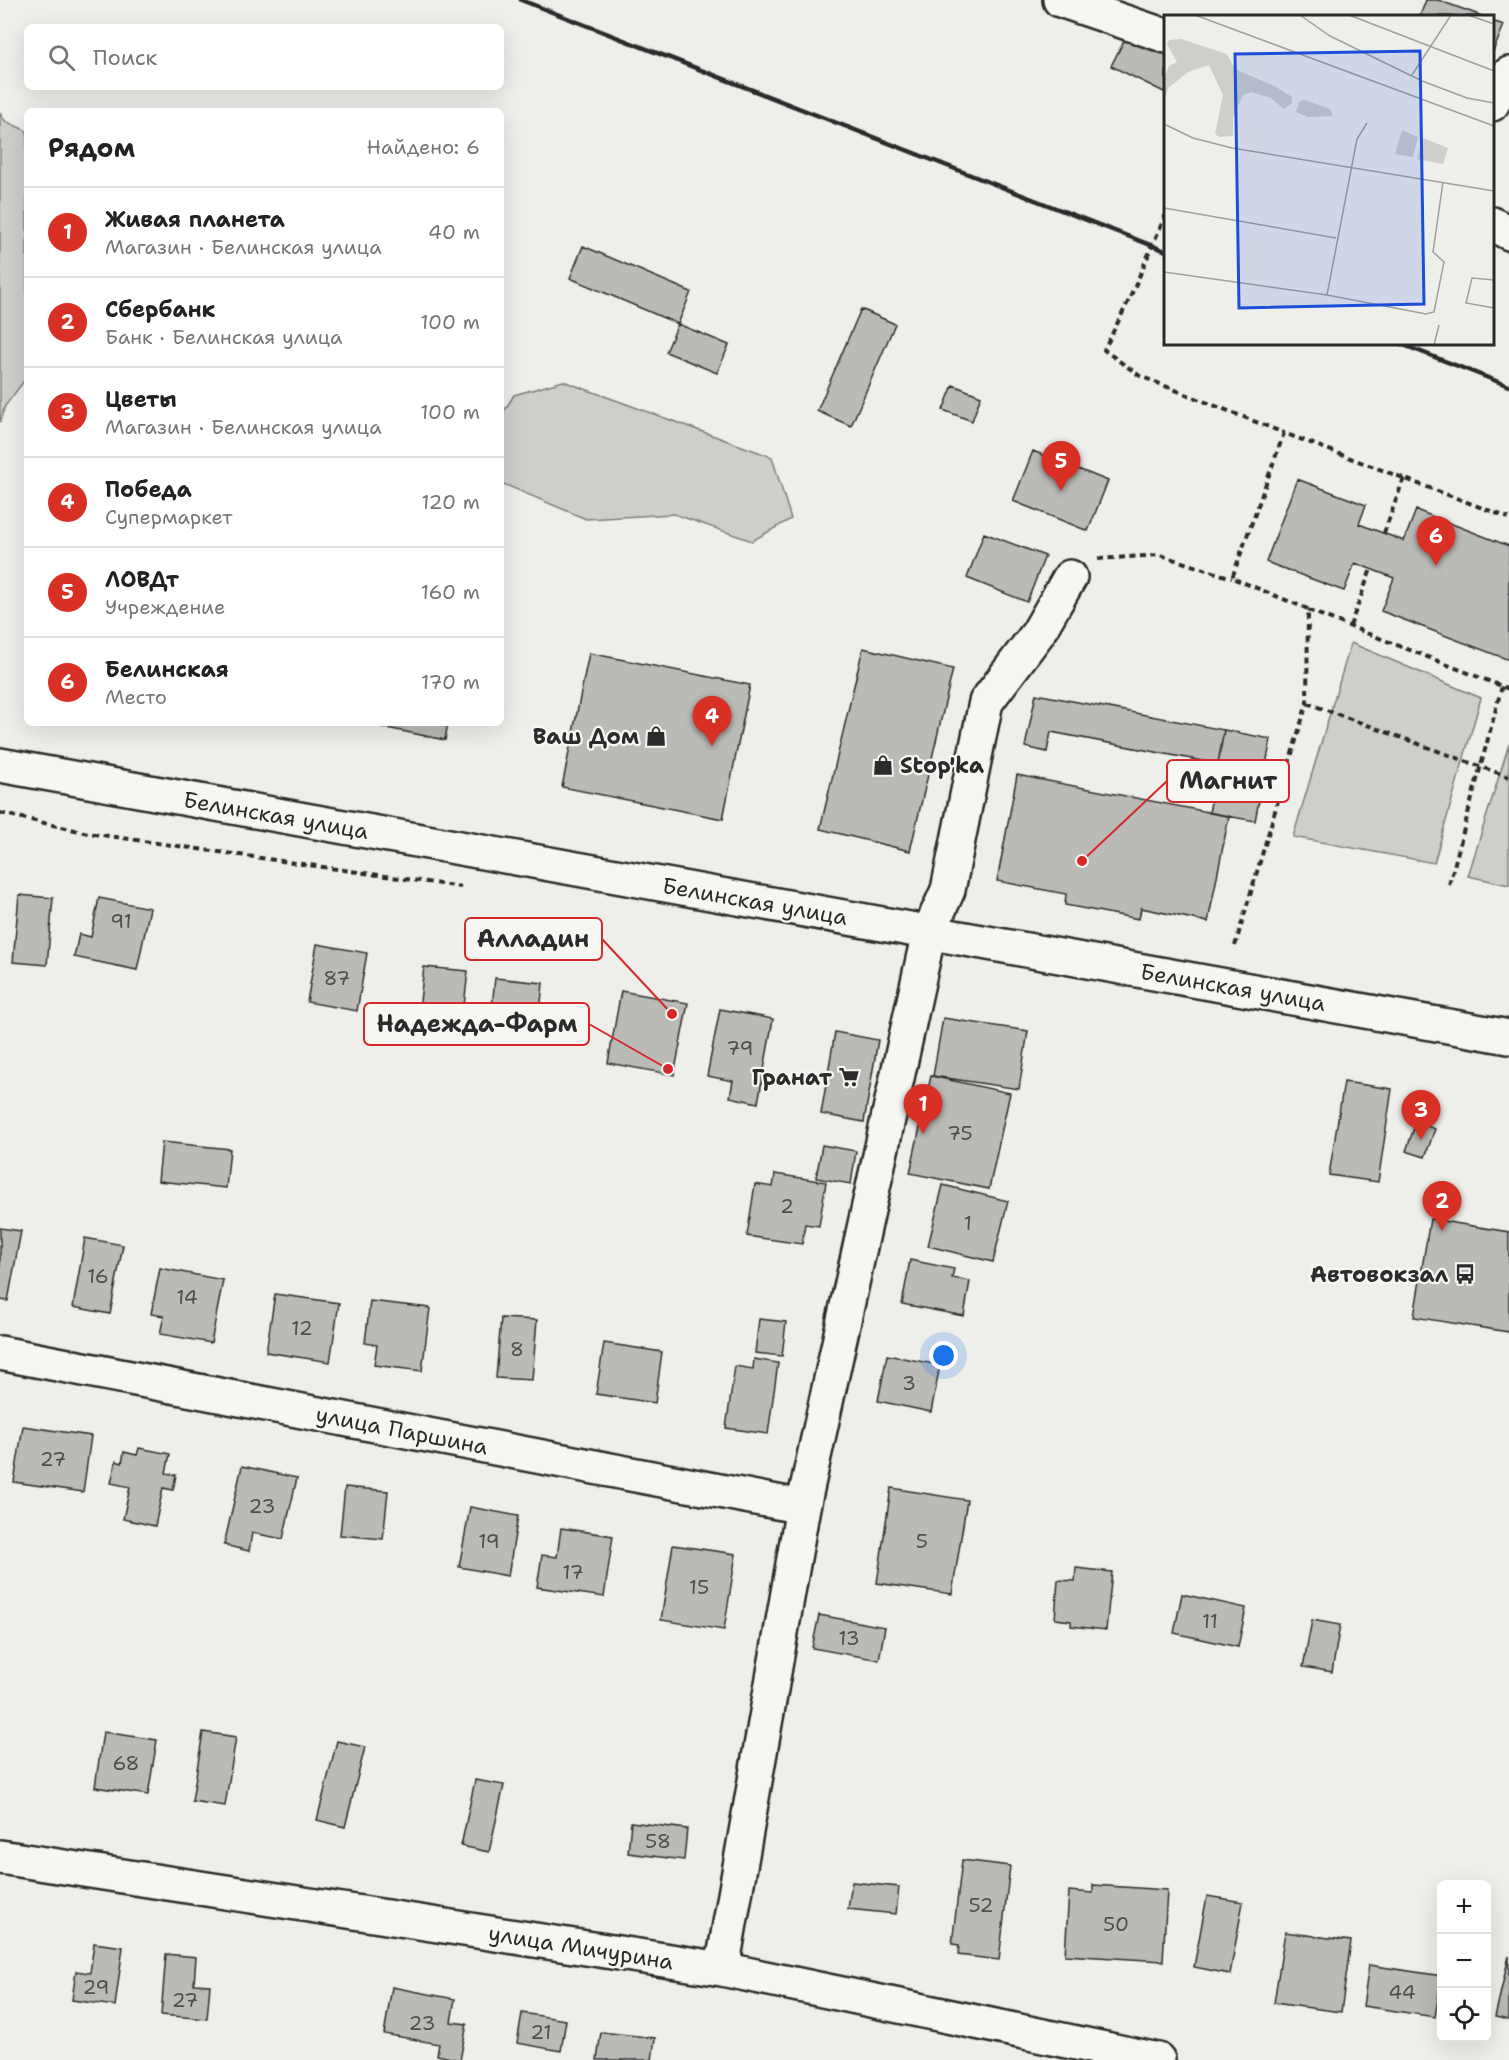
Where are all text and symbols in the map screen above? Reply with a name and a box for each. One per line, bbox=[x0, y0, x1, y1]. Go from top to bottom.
inset map bbox=[1164, 15, 1494, 345]
search box bbox=[24, 24, 504, 90]
icon: search bbox=[45, 41, 78, 74]
text: Поиск bbox=[93, 43, 157, 72]
text: Рядом bbox=[48, 130, 135, 165]
text: Найдено: 6 bbox=[367, 134, 480, 160]
text: Живая планета bbox=[105, 205, 285, 234]
text: 1 bbox=[63, 219, 72, 245]
text: 40 m bbox=[428, 219, 480, 245]
text: Магазин · Белинская улица bbox=[105, 234, 382, 260]
text: Сбербанк bbox=[105, 295, 215, 324]
text: 2 bbox=[61, 309, 75, 335]
text: 100 m bbox=[420, 309, 480, 335]
text: Банк · Белинская улица bbox=[105, 324, 342, 350]
text: Цветы bbox=[105, 385, 177, 414]
text: 3 bbox=[61, 399, 75, 425]
text: 100 m bbox=[420, 399, 480, 425]
text: Магазин · Белинская улица bbox=[105, 414, 382, 440]
pin: 5 bbox=[1042, 442, 1080, 491]
text: Победа bbox=[105, 475, 192, 504]
text: 4 bbox=[61, 489, 75, 515]
text: 120 m bbox=[421, 489, 480, 515]
text: Супермаркет bbox=[105, 504, 232, 530]
pin: 6 bbox=[1416, 516, 1456, 566]
text: ЛОВДт bbox=[105, 565, 179, 594]
text: 5 bbox=[61, 579, 74, 605]
text: 160 m bbox=[421, 579, 480, 605]
text: Учреждение bbox=[105, 594, 225, 620]
text: Белинская bbox=[105, 655, 229, 684]
text: 6 bbox=[61, 669, 75, 695]
text: 170 m bbox=[421, 669, 480, 695]
text: Место bbox=[105, 684, 167, 710]
pin: 4 bbox=[692, 696, 732, 746]
place label: Ваш Дом bbox=[533, 722, 639, 751]
shop icon: Ваш Дом bbox=[644, 724, 668, 748]
place label: Stop'ka bbox=[900, 751, 984, 780]
shop icon: Stop'ka bbox=[871, 753, 895, 777]
callout: Магнит bbox=[1167, 760, 1289, 802]
text: Магнит bbox=[1179, 765, 1278, 797]
street label: Белинская улица bbox=[181, 785, 371, 846]
street label: Белинская улица bbox=[660, 871, 850, 932]
house number: 91 bbox=[110, 908, 132, 934]
callout: Алладин bbox=[465, 918, 602, 960]
text: Алладин bbox=[477, 923, 589, 955]
street label: Белинская улица bbox=[1138, 957, 1328, 1018]
house number: 87 bbox=[324, 965, 350, 991]
callout: Надежда-Фарм bbox=[364, 1003, 589, 1045]
text: Надежда-Фарм bbox=[376, 1008, 578, 1040]
house number: 79 bbox=[726, 1035, 754, 1061]
place label: Гранат bbox=[752, 1063, 833, 1092]
supermarket icon: Гранат bbox=[837, 1065, 861, 1089]
pin: 1 bbox=[904, 1084, 942, 1134]
pin: 3 bbox=[1402, 1090, 1440, 1140]
house number: 75 bbox=[947, 1120, 973, 1146]
pin: 2 bbox=[1422, 1182, 1462, 1231]
house number: 2 bbox=[780, 1193, 794, 1219]
house number: 1 bbox=[964, 1210, 972, 1236]
place label: Автовокзал bbox=[1310, 1260, 1449, 1289]
bus stop icon: Автовокзал bbox=[1453, 1262, 1477, 1286]
house number: 16 bbox=[87, 1263, 109, 1289]
house number: 14 bbox=[176, 1284, 198, 1310]
house number: 12 bbox=[291, 1315, 313, 1341]
house number: 8 bbox=[510, 1336, 524, 1362]
your location bbox=[929, 1341, 958, 1370]
house number: 3 bbox=[902, 1370, 916, 1396]
street label: улица Паршина bbox=[313, 1400, 491, 1461]
house number: 27 bbox=[40, 1446, 66, 1472]
house number: 23 bbox=[249, 1493, 275, 1519]
house number: 19 bbox=[478, 1528, 500, 1554]
house number: 5 bbox=[916, 1528, 928, 1554]
house number: 17 bbox=[562, 1559, 584, 1585]
house number: 15 bbox=[689, 1574, 709, 1600]
house number: 11 bbox=[1202, 1608, 1218, 1634]
house number: 13 bbox=[838, 1625, 860, 1651]
house number: 68 bbox=[112, 1750, 140, 1776]
house number: 58 bbox=[645, 1828, 671, 1854]
map controls bbox=[1437, 1880, 1491, 2042]
button: + bbox=[1437, 1880, 1491, 1934]
house number: 52 bbox=[968, 1892, 994, 1918]
house number: 50 bbox=[1103, 1911, 1129, 1937]
street label: улица Мичурина bbox=[486, 1919, 676, 1976]
button: − bbox=[1437, 1934, 1491, 1988]
house number: 29 bbox=[83, 1974, 109, 2000]
house number: 44 bbox=[1388, 1979, 1416, 2005]
house number: 27 bbox=[172, 1987, 198, 2013]
button: locate bbox=[1437, 1988, 1491, 2042]
house number: 23 bbox=[409, 2010, 435, 2036]
house number: 21 bbox=[530, 2019, 552, 2045]

